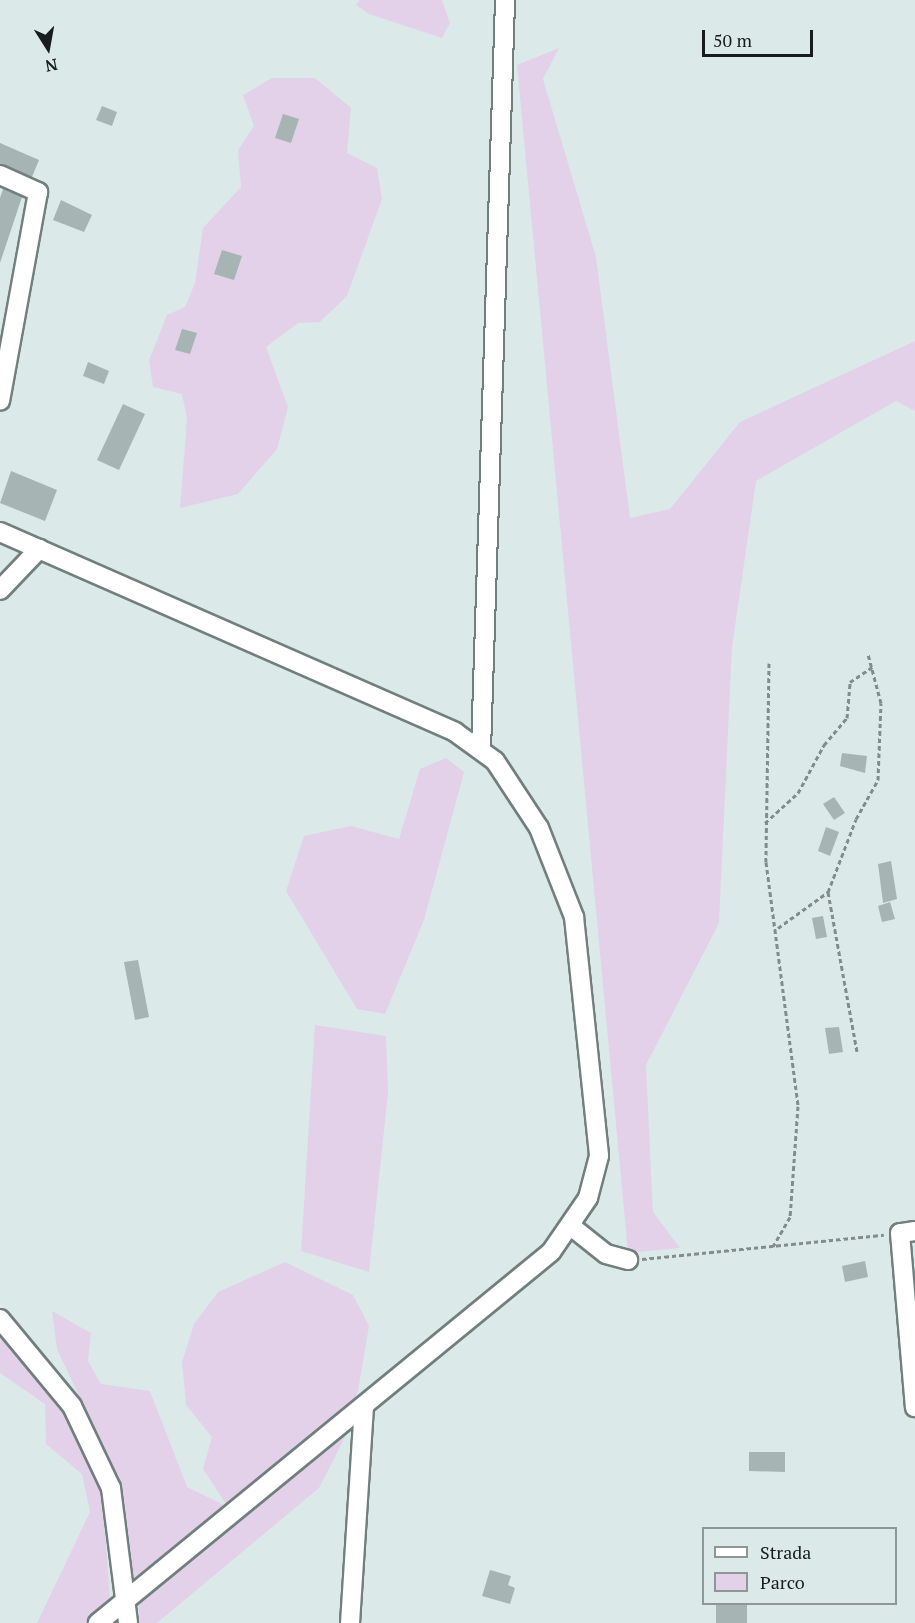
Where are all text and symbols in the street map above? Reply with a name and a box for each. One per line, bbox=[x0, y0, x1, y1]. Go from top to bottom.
north arrow bbox=[18, 18, 78, 78]
scale bar bbox=[705, 18, 816, 56]
text: 50 m bbox=[713, 28, 752, 52]
text: N bbox=[43, 54, 59, 78]
legend bbox=[702, 1527, 897, 1605]
text: Strada bbox=[760, 1540, 811, 1564]
text: Parco bbox=[760, 1570, 805, 1594]

